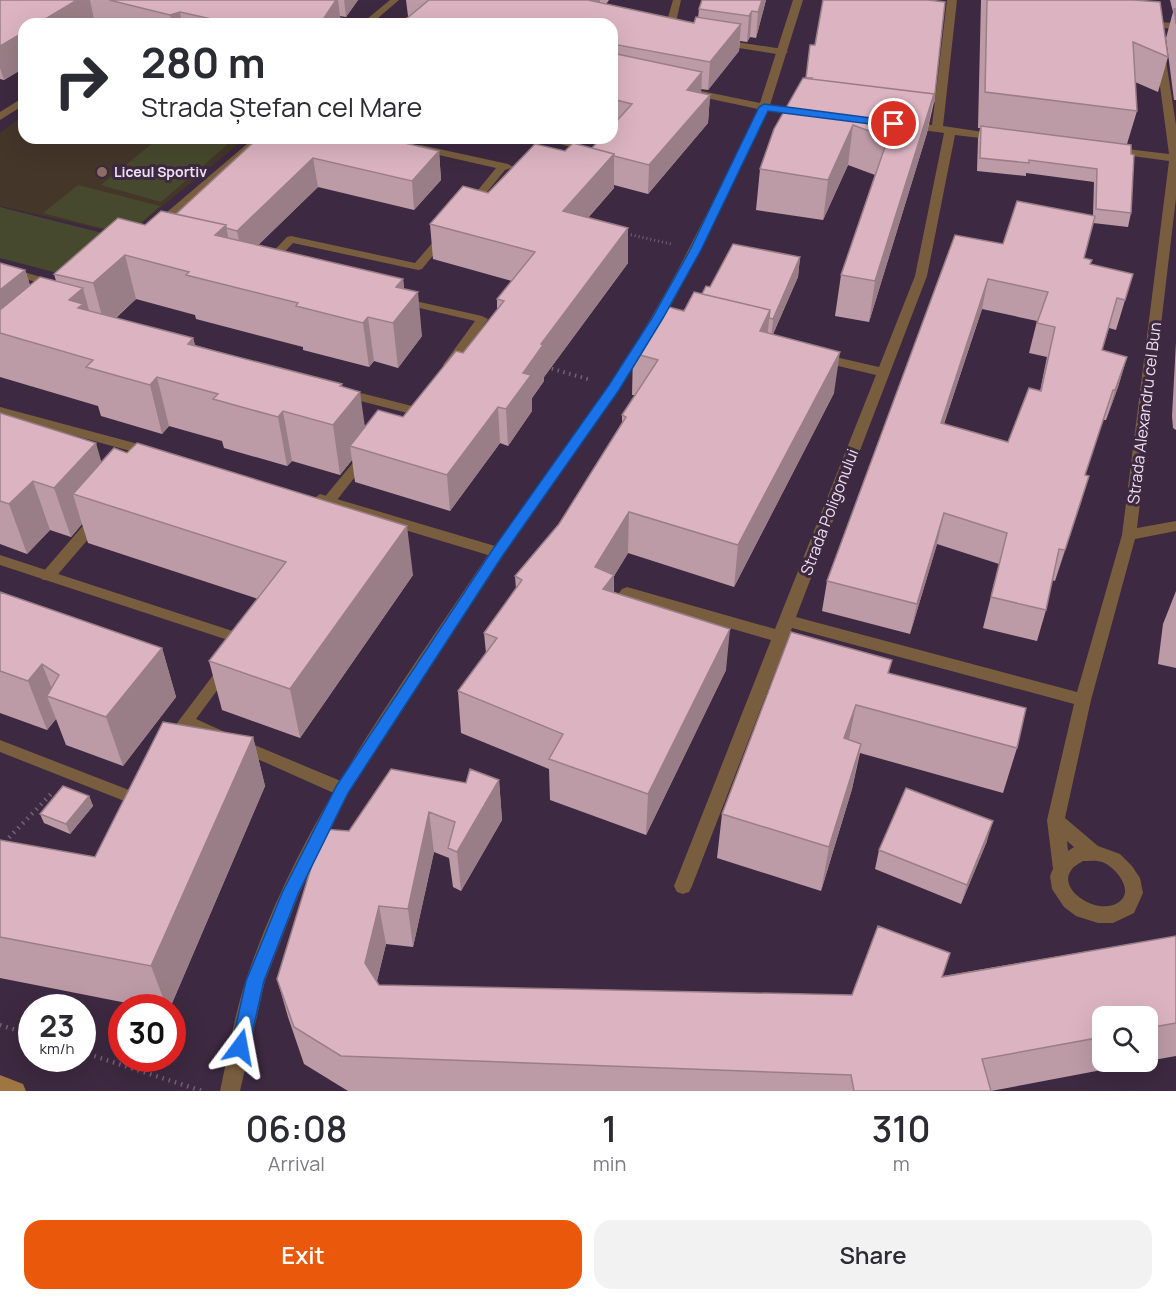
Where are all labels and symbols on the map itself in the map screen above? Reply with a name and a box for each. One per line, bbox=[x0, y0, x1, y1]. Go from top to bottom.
pin bbox=[868, 98, 919, 149]
place label: Liceul Sportiv bbox=[114, 162, 207, 181]
marker: Liceul Sportiv bbox=[95, 165, 109, 179]
street label: Strada Alexandru cel Bun bbox=[1122, 321, 1166, 505]
street label: Strada Poligonului bbox=[795, 446, 863, 578]
speed limit sign: 30 bbox=[108, 994, 186, 1072]
position arrow bbox=[208, 1015, 272, 1079]

